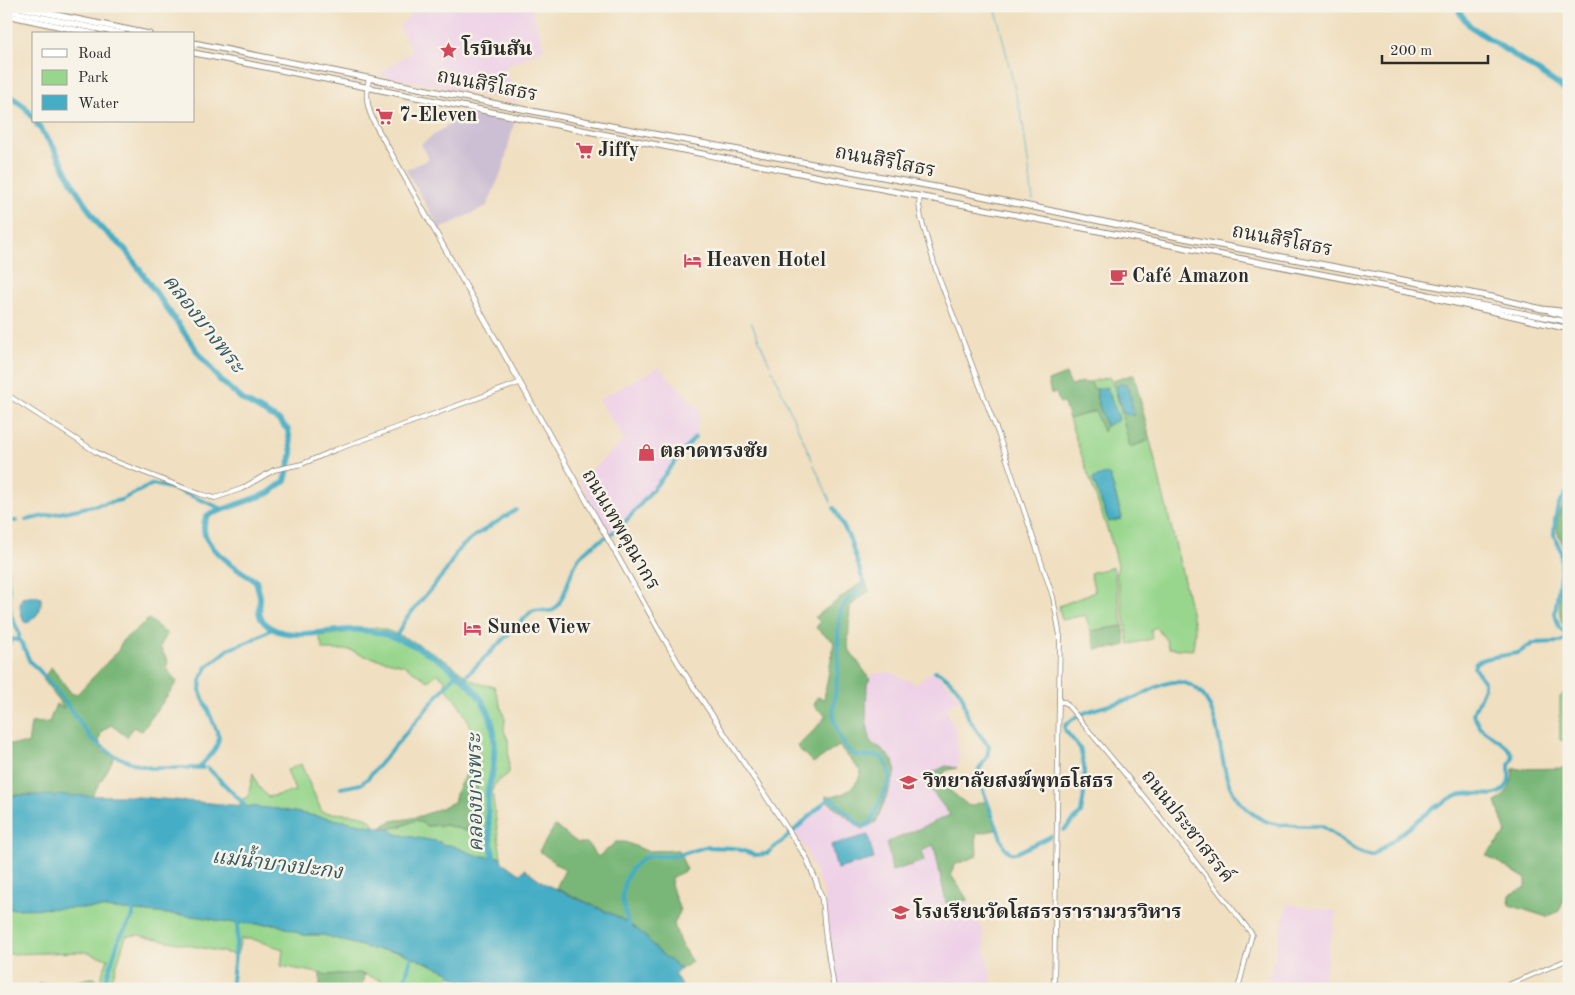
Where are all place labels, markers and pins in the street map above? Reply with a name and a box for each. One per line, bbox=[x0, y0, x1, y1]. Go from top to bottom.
place label: โรบินสัน bbox=[461, 35, 532, 60]
place icon: โรบินสัน bbox=[438, 40, 458, 60]
supermarket icon: 7-Eleven bbox=[375, 106, 395, 126]
place label: 7-Eleven bbox=[399, 106, 477, 126]
supermarket icon: Jiffy bbox=[574, 141, 594, 161]
place label: Jiffy bbox=[598, 141, 639, 161]
hotel icon: Heaven Hotel bbox=[682, 251, 702, 271]
place label: Heaven Hotel bbox=[706, 251, 826, 271]
cafe icon: Café Amazon bbox=[1108, 267, 1128, 287]
place label: Café Amazon bbox=[1132, 267, 1249, 287]
place label: ตลาดทรงชัย bbox=[660, 441, 768, 462]
shop icon: ตลาดทรงชัย bbox=[636, 442, 656, 462]
hotel icon: Sunee View bbox=[463, 618, 483, 638]
place label: Sunee View bbox=[487, 618, 592, 638]
place label: วิทยาลัยสงฆ์พุทธโสธร bbox=[922, 767, 1113, 793]
school or university icon: วิทยาลัยสงฆ์พุทธโสธร bbox=[899, 772, 919, 792]
place label: โรงเรียนวัดโสธรวรารามวรวิหาร bbox=[913, 898, 1182, 923]
school or university icon: โรงเรียนวัดโสธรวรารามวรวิหาร bbox=[890, 903, 910, 923]

